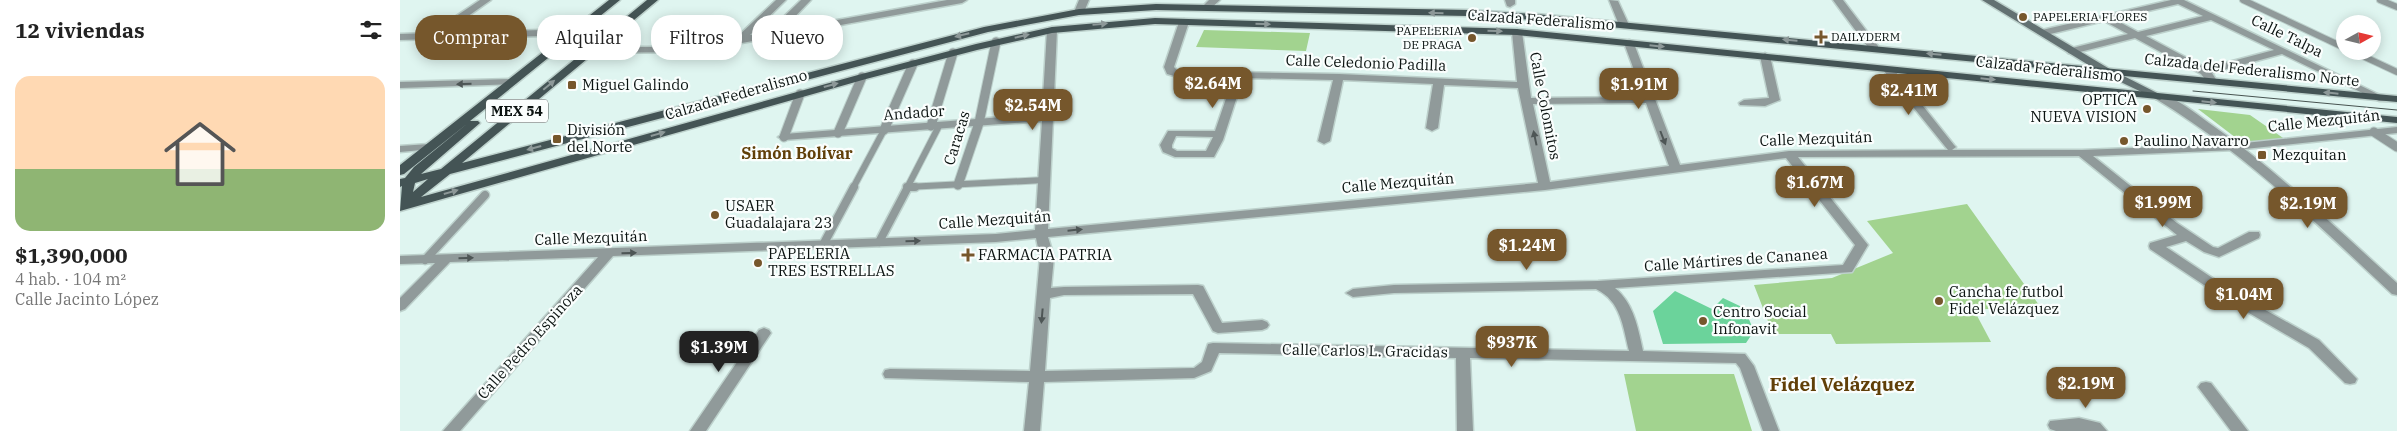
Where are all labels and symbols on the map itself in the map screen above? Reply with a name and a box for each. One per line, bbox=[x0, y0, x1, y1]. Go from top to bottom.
street label: Calzada Federalismo bbox=[1467, 5, 1615, 34]
one-way arrow bbox=[1427, 8, 1443, 16]
place label: PAPELERIA FLORES bbox=[2033, 9, 2147, 24]
street label: Calle Talpa bbox=[2248, 10, 2326, 61]
marker: PAPELERIA FLORES bbox=[2017, 11, 2029, 23]
north arrow bbox=[2336, 15, 2381, 60]
one-way arrow bbox=[1093, 20, 1109, 28]
one-way arrow bbox=[1255, 20, 1271, 28]
place label: PAPELERIA DE PRAGA bbox=[1396, 23, 1463, 52]
one-way arrow bbox=[1487, 28, 1503, 36]
place label: DAILYDERM bbox=[1831, 29, 1900, 44]
one-way arrow bbox=[955, 31, 970, 39]
marker: DAILYDERM bbox=[1815, 31, 1827, 43]
one-way arrow bbox=[1015, 32, 1030, 40]
marker: PAPELERIA DE PRAGA bbox=[1466, 32, 1478, 44]
one-way arrow bbox=[1782, 36, 1798, 44]
one-way arrow bbox=[1649, 42, 1665, 50]
street label: Calzada del Federalismo Norte bbox=[2144, 49, 2360, 90]
street label: Calle Celedonio Padilla bbox=[1285, 50, 1447, 75]
street label: Calle Colomitos bbox=[1526, 50, 1565, 161]
one-way arrow bbox=[1925, 50, 1941, 58]
street label: Calzada Federalismo bbox=[1975, 51, 2123, 86]
street label: Calzada Federalismo bbox=[663, 65, 809, 124]
pin: $2.64M bbox=[1172, 66, 1254, 109]
pin: $1.91M bbox=[1598, 68, 1680, 110]
pin: $2.41M bbox=[1868, 74, 1950, 116]
place label: Miguel Galindo bbox=[582, 75, 689, 94]
one-way arrow bbox=[1981, 75, 1997, 83]
one-way arrow bbox=[543, 79, 556, 90]
marker: Miguel Galindo bbox=[566, 79, 578, 91]
one-way arrow bbox=[455, 80, 471, 88]
one-way arrow bbox=[823, 81, 839, 89]
pin: $2.54M bbox=[992, 88, 1074, 131]
one-way arrow bbox=[2323, 89, 2339, 97]
place label: OPTICA NUEVA VISION bbox=[2030, 90, 2138, 126]
one-way arrow bbox=[2201, 98, 2217, 106]
road number: MEX 54 bbox=[486, 100, 548, 122]
street label: Andador bbox=[883, 101, 946, 124]
marker: OPTICA NUEVA VISION bbox=[2141, 103, 2153, 115]
street label: Calle Mezquitán bbox=[2267, 105, 2381, 136]
street label: Caracas bbox=[939, 108, 974, 167]
place label: División del Norte bbox=[567, 120, 632, 156]
street label: Calle Mezquitán bbox=[1759, 127, 1873, 150]
one-way arrow bbox=[650, 129, 665, 137]
one-way arrow bbox=[1530, 129, 1538, 145]
one-way arrow bbox=[1660, 131, 1668, 145]
place label: Paulino Navarro bbox=[2134, 131, 2249, 150]
marker: División del Norte bbox=[551, 133, 563, 145]
marker: Paulino Navarro bbox=[2118, 135, 2130, 147]
district label: Simón Bolívar bbox=[741, 143, 853, 163]
one-way arrow bbox=[527, 144, 542, 152]
place label: Mezquitan bbox=[2272, 145, 2347, 164]
marker: Mezquitan bbox=[2256, 149, 2268, 161]
pin: $1.67M bbox=[1774, 166, 1856, 208]
street label: Calle Mezquitán bbox=[1341, 168, 1455, 197]
pin: $1.99M bbox=[2122, 186, 2204, 228]
pin: $2.19M bbox=[2267, 186, 2349, 229]
one-way arrow bbox=[443, 188, 458, 196]
place label: USAER Guadalajara 23 bbox=[725, 196, 832, 232]
street label: Calle Mezquitán bbox=[938, 206, 1052, 233]
marker: USAER Guadalajara 23 bbox=[709, 209, 721, 221]
street label: Calle Mezquitán bbox=[534, 226, 648, 249]
one-way arrow bbox=[1068, 226, 1084, 234]
pin: $1.24M bbox=[1486, 228, 1568, 271]
one-way arrow bbox=[906, 237, 922, 245]
place label: PAPELERIA TRES ESTRELLAS bbox=[768, 244, 895, 280]
street label: Calle Mártires de Cananea bbox=[1644, 244, 1828, 275]
place label: FARMACIA PATRIA bbox=[978, 245, 1113, 264]
one-way arrow bbox=[621, 248, 637, 256]
marker: FARMACIA PATRIA bbox=[962, 249, 974, 261]
one-way arrow bbox=[458, 254, 474, 262]
marker: PAPELERIA TRES ESTRELLAS bbox=[752, 257, 764, 269]
pin: $1.04M bbox=[2203, 278, 2285, 320]
street label: Calle Pedro Espinoza bbox=[473, 280, 586, 403]
place label: Cancha fe futbol Fidel Velázquez bbox=[1949, 282, 2063, 318]
marker: Cancha fe futbol Fidel Velázquez bbox=[1933, 295, 1945, 307]
place label: Centro Social Infonavit bbox=[1713, 302, 1807, 338]
one-way arrow bbox=[1038, 309, 1046, 325]
marker: Centro Social Infonavit bbox=[1697, 315, 1709, 327]
pin: $937K bbox=[1477, 326, 1547, 368]
pin: $1.39M bbox=[678, 330, 760, 373]
street label: Calle Carlos L. Gracidas bbox=[1282, 340, 1448, 361]
pin: $2.19M bbox=[2045, 366, 2127, 409]
district label: Fidel Velázquez bbox=[1769, 372, 1915, 396]

